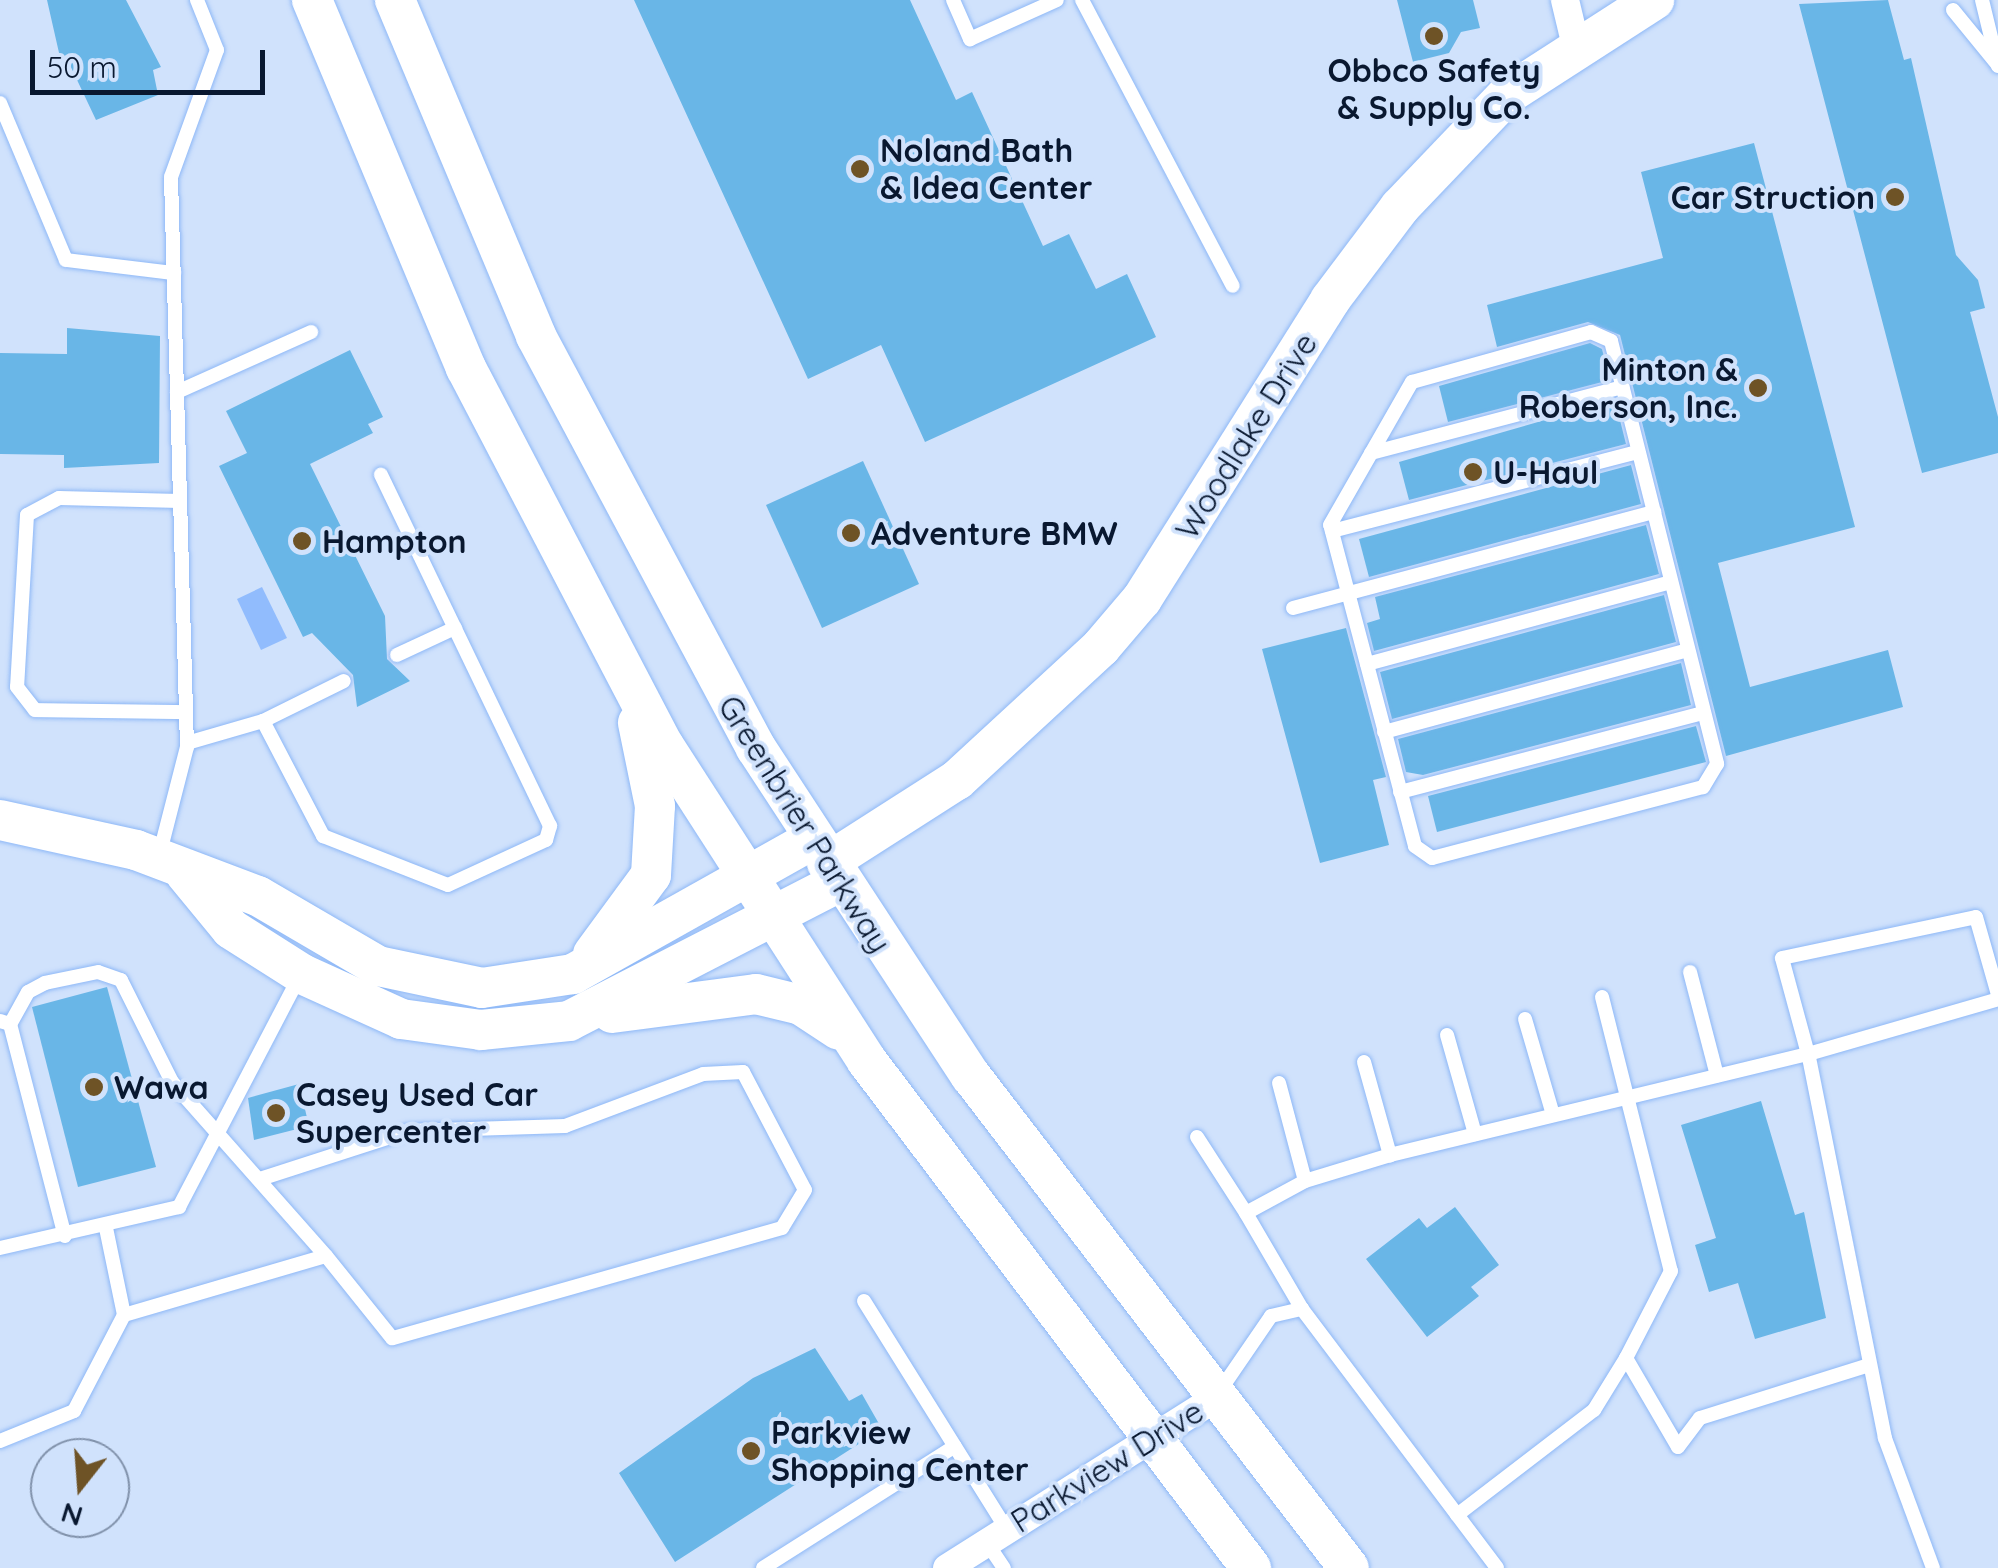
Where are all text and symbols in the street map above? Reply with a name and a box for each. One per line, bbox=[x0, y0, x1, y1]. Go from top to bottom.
marker: Obbco Safety & Supply Co. bbox=[1423, 25, 1445, 47]
scale bar bbox=[35, 30, 270, 92]
text: 50 m bbox=[47, 48, 117, 86]
place label: Obbco Safety & Supply Co. bbox=[1327, 52, 1541, 127]
place label: Noland Bath & Idea Center bbox=[880, 132, 1092, 207]
marker: Noland Bath & Idea Center bbox=[849, 158, 871, 180]
place label: Car Struction bbox=[1671, 178, 1875, 216]
marker: Car Struction bbox=[1884, 186, 1906, 208]
street label: Woodlake Drive bbox=[1167, 326, 1325, 546]
place label: Minton & Roberson, Inc. bbox=[1519, 351, 1738, 426]
marker: Minton & Roberson, Inc. bbox=[1747, 377, 1769, 399]
place label: U-Haul bbox=[1493, 453, 1598, 491]
marker: U-Haul bbox=[1462, 461, 1484, 483]
place label: Adventure BMW bbox=[871, 514, 1118, 552]
place label: Hampton bbox=[322, 522, 467, 560]
marker: Adventure BMW bbox=[840, 522, 862, 544]
marker: Hampton bbox=[291, 530, 313, 552]
street label: Greenbrier Parkway bbox=[710, 688, 900, 960]
place label: Wawa bbox=[114, 1068, 209, 1106]
marker: Wawa bbox=[83, 1076, 105, 1098]
place label: Casey Used Car Supercenter bbox=[296, 1076, 538, 1151]
marker: Casey Used Car Supercenter bbox=[265, 1102, 287, 1124]
street label: Parkview Drive bbox=[1004, 1392, 1210, 1540]
place label: Parkview Shopping Center bbox=[771, 1414, 1029, 1489]
north arrow bbox=[30, 1438, 130, 1538]
marker: Parkview Shopping Center bbox=[740, 1440, 762, 1462]
text: N bbox=[57, 1496, 87, 1535]

